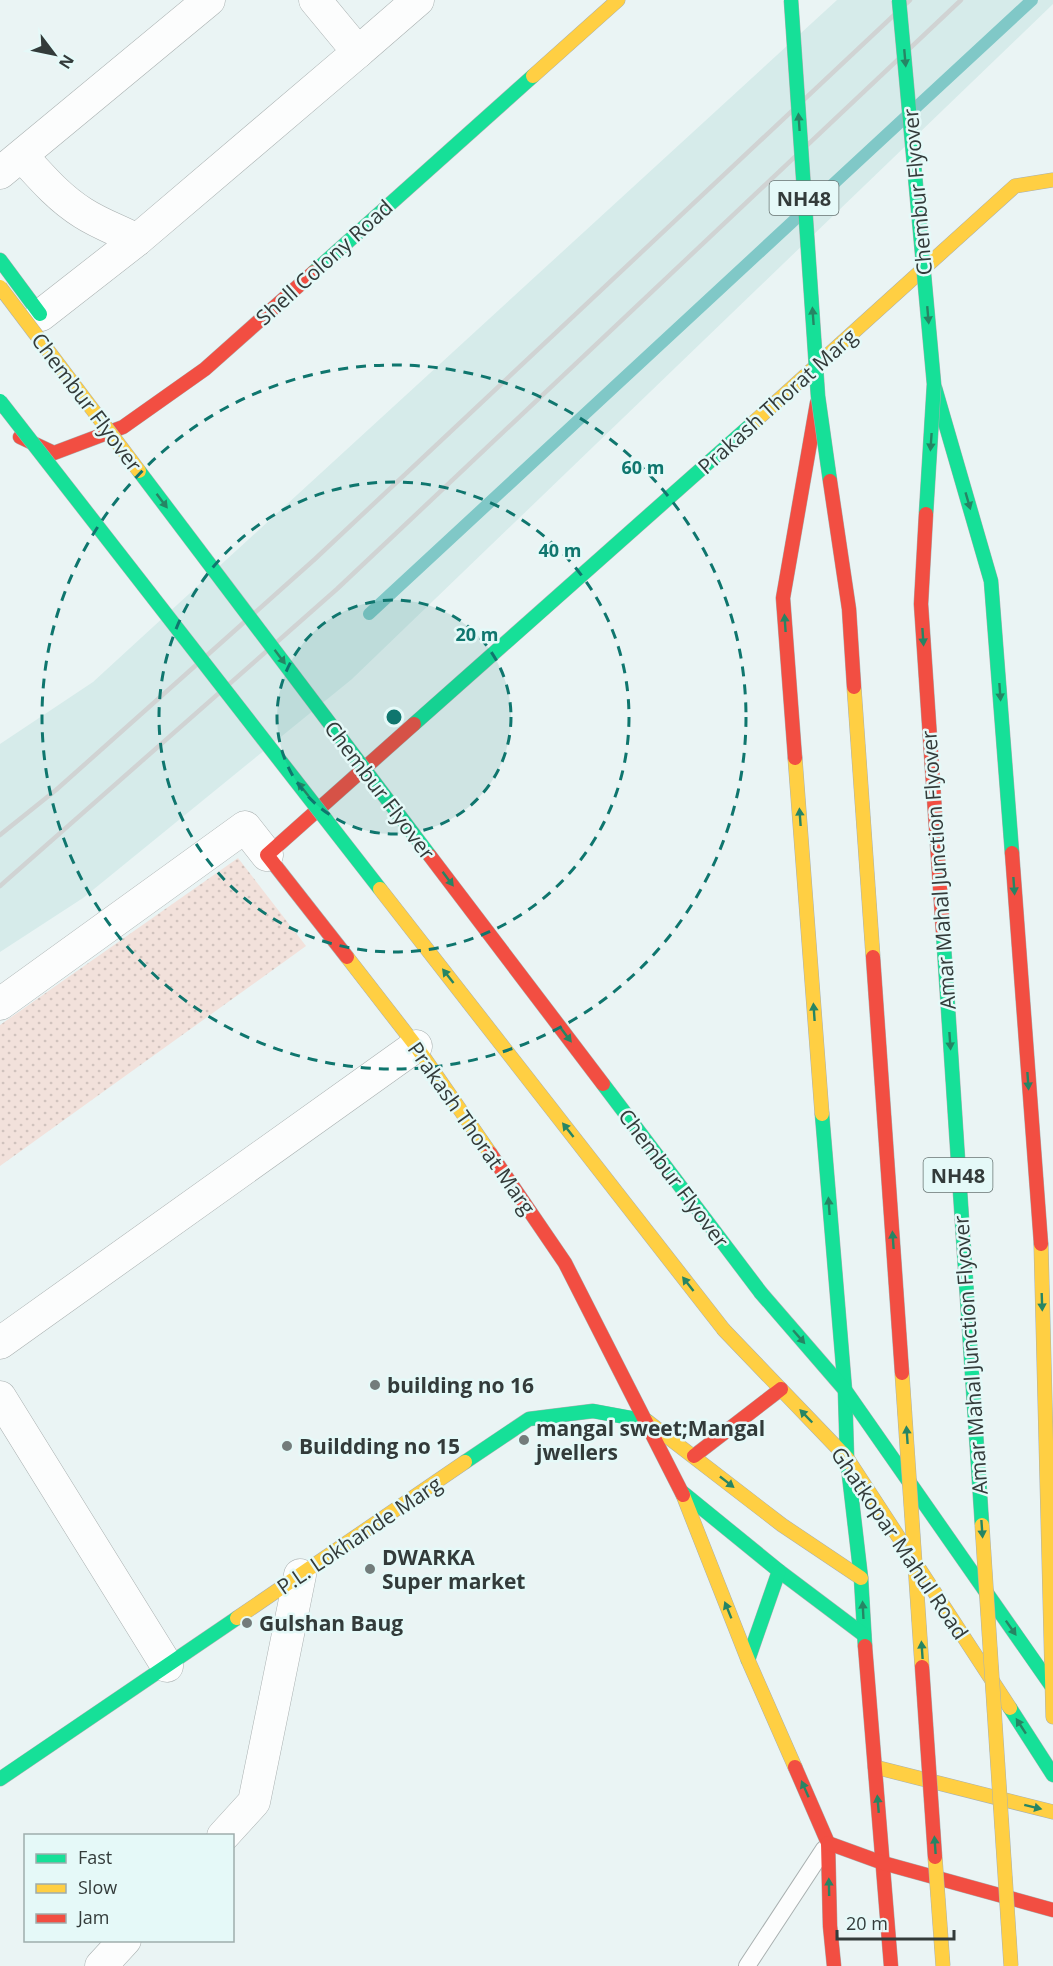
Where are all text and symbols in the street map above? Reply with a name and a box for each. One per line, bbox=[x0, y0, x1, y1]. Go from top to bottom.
north arrow bbox=[24, 24, 84, 84]
one-way arrow bbox=[900, 49, 910, 68]
text: N bbox=[54, 51, 79, 73]
street label: Chembur Flyover bbox=[896, 107, 938, 277]
one-way arrow bbox=[794, 112, 804, 131]
road number: NH48 bbox=[770, 181, 838, 215]
street label: Shell Colony Road bbox=[250, 193, 398, 331]
one-way arrow bbox=[923, 306, 933, 325]
one-way arrow bbox=[808, 307, 817, 326]
street label: Prakash Thorat Marg bbox=[692, 322, 862, 480]
street label: Chembur Flyover bbox=[25, 327, 149, 478]
one-way arrow bbox=[926, 433, 935, 452]
text: 60 m bbox=[622, 455, 664, 479]
one-way arrow bbox=[964, 492, 973, 510]
one-way arrow bbox=[156, 493, 168, 509]
text: 40 m bbox=[539, 538, 581, 562]
one-way arrow bbox=[780, 613, 790, 632]
text: 20 m bbox=[456, 622, 498, 646]
one-way arrow bbox=[918, 627, 927, 646]
one-way arrow bbox=[273, 649, 285, 664]
one-way arrow bbox=[995, 682, 1004, 701]
centre of rings bbox=[384, 707, 404, 727]
street label: Chembur Flyover bbox=[318, 715, 442, 866]
street label: Amar Mahal Junction Flyover bbox=[914, 729, 962, 1010]
one-way arrow bbox=[297, 782, 309, 797]
one-way arrow bbox=[795, 808, 804, 827]
one-way arrow bbox=[442, 871, 454, 887]
one-way arrow bbox=[1009, 877, 1019, 896]
one-way arrow bbox=[443, 969, 455, 984]
one-way arrow bbox=[809, 1002, 819, 1021]
one-way arrow bbox=[559, 1027, 571, 1042]
one-way arrow bbox=[945, 1032, 954, 1051]
street label: Prakash Thorat Marg bbox=[402, 1036, 542, 1220]
one-way arrow bbox=[1024, 1071, 1033, 1090]
street label: Chembur Flyover bbox=[612, 1103, 736, 1254]
one-way arrow bbox=[563, 1123, 575, 1138]
road number: NH48 bbox=[924, 1158, 992, 1192]
one-way arrow bbox=[824, 1196, 834, 1215]
street label: Amar Mahal Junction Flyover bbox=[946, 1214, 994, 1495]
one-way arrow bbox=[888, 1231, 898, 1250]
one-way arrow bbox=[681, 1276, 694, 1292]
one-way arrow bbox=[1037, 1293, 1047, 1312]
one-way arrow bbox=[792, 1329, 805, 1344]
place label: building no 16 bbox=[387, 1371, 534, 1399]
marker: building no 16 bbox=[368, 1378, 382, 1392]
one-way arrow bbox=[800, 1409, 814, 1423]
place label: mangal sweet;Mangal jwellers bbox=[534, 1414, 765, 1466]
one-way arrow bbox=[902, 1425, 911, 1444]
place label: Buildding no 15 bbox=[299, 1432, 460, 1460]
marker: mangal sweet;Mangal jwellers bbox=[517, 1433, 531, 1447]
marker: Buildding no 15 bbox=[280, 1439, 294, 1453]
street label: Ghatkopar Mahul Road bbox=[825, 1441, 975, 1645]
street label: P.L. Lokhande Marg bbox=[271, 1469, 447, 1601]
one-way arrow bbox=[719, 1476, 735, 1488]
one-way arrow bbox=[977, 1519, 987, 1538]
place label: DWARKA Super market bbox=[382, 1543, 525, 1595]
marker: DWARKA Super market bbox=[363, 1562, 377, 1576]
one-way arrow bbox=[858, 1600, 867, 1619]
one-way arrow bbox=[723, 1601, 732, 1619]
place label: Gulshan Baug bbox=[259, 1609, 403, 1637]
marker: Gulshan Baug bbox=[240, 1616, 254, 1630]
one-way arrow bbox=[1005, 1619, 1017, 1635]
one-way arrow bbox=[917, 1641, 926, 1660]
one-way arrow bbox=[1015, 1718, 1027, 1734]
one-way arrow bbox=[800, 1780, 810, 1798]
one-way arrow bbox=[873, 1795, 883, 1814]
one-way arrow bbox=[1024, 1803, 1042, 1813]
legend bbox=[24, 1834, 234, 1942]
one-way arrow bbox=[930, 1835, 940, 1854]
text: Fast bbox=[78, 1845, 112, 1869]
text: Slow bbox=[78, 1875, 117, 1899]
one-way arrow bbox=[824, 1877, 834, 1896]
scale bar bbox=[837, 1903, 954, 1941]
text: Jam bbox=[76, 1905, 110, 1929]
text: 20 m bbox=[846, 1911, 888, 1935]

